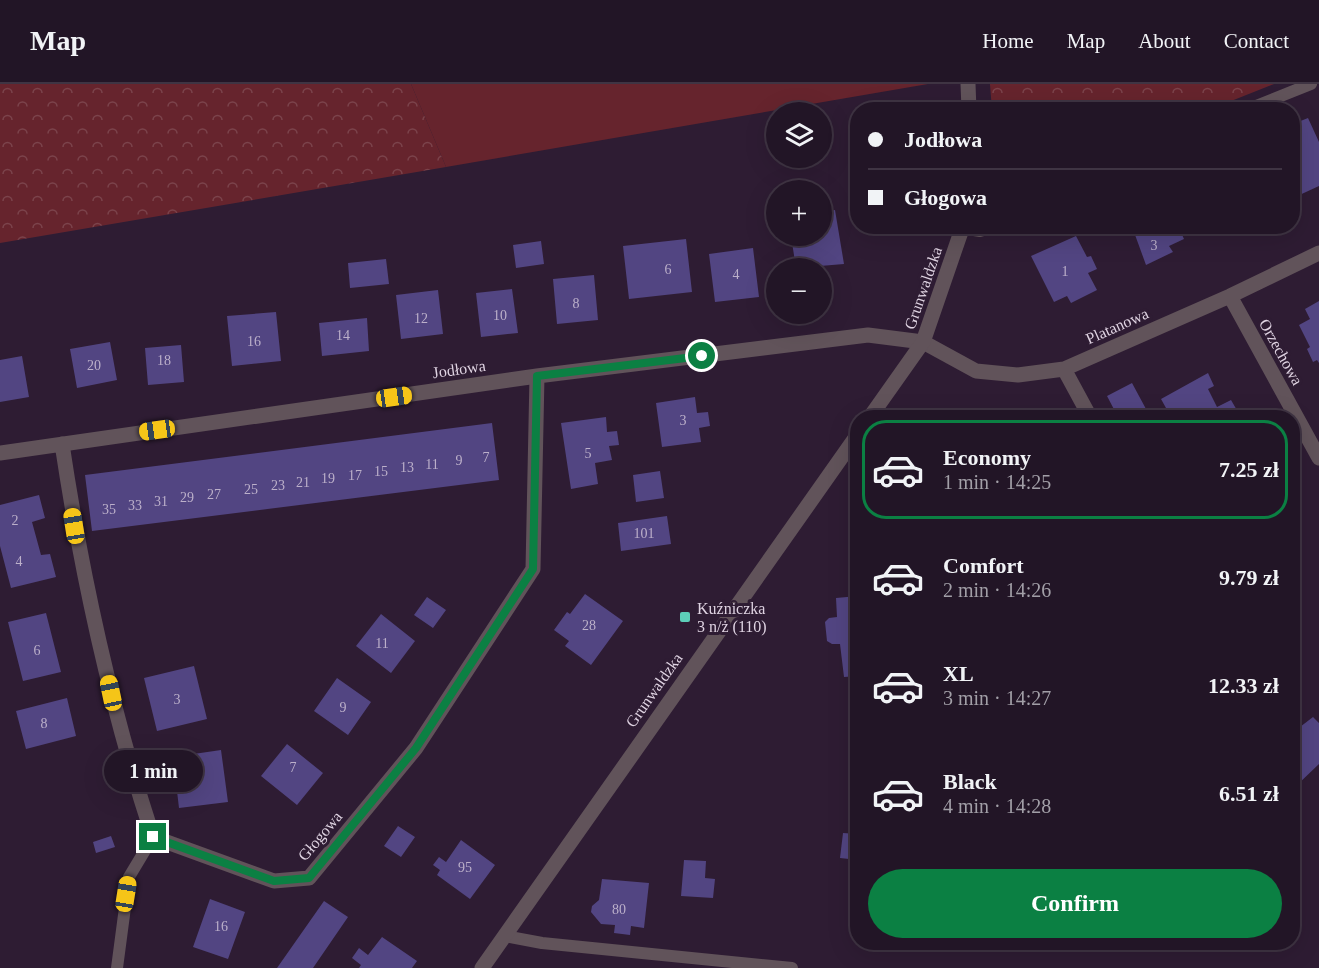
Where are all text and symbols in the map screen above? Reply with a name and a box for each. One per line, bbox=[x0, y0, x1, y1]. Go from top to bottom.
text: Map bbox=[30, 25, 86, 56]
text: Home bbox=[982, 29, 1034, 53]
text: Map bbox=[1067, 29, 1105, 53]
text: About bbox=[1138, 29, 1191, 53]
text: Contact bbox=[1224, 29, 1289, 53]
map controls bbox=[766, 102, 832, 324]
button: layers bbox=[766, 102, 832, 168]
text: Jodłowa bbox=[904, 127, 982, 152]
button: + bbox=[766, 180, 832, 246]
text: Głogowa bbox=[904, 185, 987, 210]
house number: 3 bbox=[1151, 238, 1158, 253]
street label: Grunwaldzka bbox=[901, 244, 945, 332]
button: − bbox=[766, 258, 832, 324]
house number: 6 bbox=[665, 262, 672, 277]
house number: 1 bbox=[1062, 264, 1069, 279]
house number: 4 bbox=[733, 267, 740, 282]
house number: 8 bbox=[573, 296, 580, 311]
street label: Platanowa bbox=[1083, 305, 1151, 347]
house number: 10 bbox=[493, 308, 507, 323]
house number: 12 bbox=[414, 311, 428, 326]
street label: Orzechowa bbox=[1256, 316, 1306, 388]
house number: 14 bbox=[336, 328, 350, 343]
house number: 16 bbox=[247, 334, 261, 349]
route start bbox=[688, 342, 715, 369]
house number: 18 bbox=[157, 353, 171, 368]
street label: Jodłowa bbox=[431, 357, 487, 381]
house number: 20 bbox=[87, 358, 101, 373]
car bbox=[375, 386, 413, 408]
house number: 3 bbox=[680, 413, 687, 428]
car bbox=[138, 419, 176, 441]
icon: car bbox=[871, 443, 925, 497]
text: Economy bbox=[943, 445, 1031, 470]
house number: 5 bbox=[585, 446, 592, 461]
house number: 7 bbox=[483, 450, 490, 465]
house number: 9 bbox=[456, 453, 463, 468]
house number: 11 bbox=[425, 457, 439, 472]
text: 7.25 zł bbox=[1219, 457, 1279, 482]
house number: 13 bbox=[400, 460, 414, 475]
house number: 15 bbox=[374, 464, 388, 479]
house number: 17 bbox=[348, 468, 362, 483]
house number: 19 bbox=[321, 471, 335, 486]
text: 1 min · 14:25 bbox=[943, 471, 1051, 493]
house number: 21 bbox=[296, 475, 310, 490]
house number: 23 bbox=[271, 478, 285, 493]
house number: 25 bbox=[244, 482, 258, 497]
house number: 27 bbox=[207, 487, 221, 502]
house number: 29 bbox=[180, 490, 194, 505]
house number: 31 bbox=[154, 494, 168, 509]
house number: 33 bbox=[128, 498, 142, 513]
house number: 35 bbox=[102, 502, 116, 517]
car bbox=[62, 507, 86, 545]
house number: 2 bbox=[12, 513, 19, 528]
house number: 101 bbox=[634, 526, 655, 541]
icon: car bbox=[871, 551, 925, 605]
text: Comfort bbox=[943, 553, 1024, 578]
house number: 4 bbox=[16, 554, 23, 569]
text: 9.79 zł bbox=[1219, 565, 1279, 590]
text: 2 min · 14:26 bbox=[943, 579, 1051, 601]
place label: Kuźniczka 3 n/ż (110) bbox=[697, 600, 767, 636]
marker: Kuźniczka 3 n/ż (110) bbox=[678, 610, 692, 624]
house number: 28 bbox=[582, 618, 596, 633]
house number: 11 bbox=[375, 636, 389, 651]
house number: 6 bbox=[34, 643, 41, 658]
street label: Grunwaldzka bbox=[622, 650, 686, 730]
icon: car bbox=[871, 659, 925, 713]
text: XL bbox=[943, 661, 974, 686]
text: 12.33 zł bbox=[1208, 673, 1279, 698]
car bbox=[98, 674, 124, 712]
text: 3 min · 14:27 bbox=[943, 687, 1051, 709]
house number: 3 bbox=[174, 692, 181, 707]
house number: 9 bbox=[340, 700, 347, 715]
house number: 8 bbox=[41, 716, 48, 731]
callout: 1 min bbox=[104, 750, 202, 792]
text: 1 min bbox=[129, 760, 178, 782]
house number: 7 bbox=[290, 760, 297, 775]
icon: car bbox=[871, 767, 925, 821]
text: Black bbox=[943, 769, 997, 794]
text: 6.51 zł bbox=[1219, 781, 1279, 806]
text: 4 min · 14:28 bbox=[943, 795, 1051, 817]
street label: Głogowa bbox=[295, 808, 346, 865]
route end bbox=[139, 823, 166, 850]
house number: 95 bbox=[458, 860, 472, 875]
button: Confirm bbox=[868, 869, 1282, 938]
car bbox=[114, 875, 138, 913]
house number: 80 bbox=[612, 902, 626, 917]
house number: 16 bbox=[214, 919, 228, 934]

